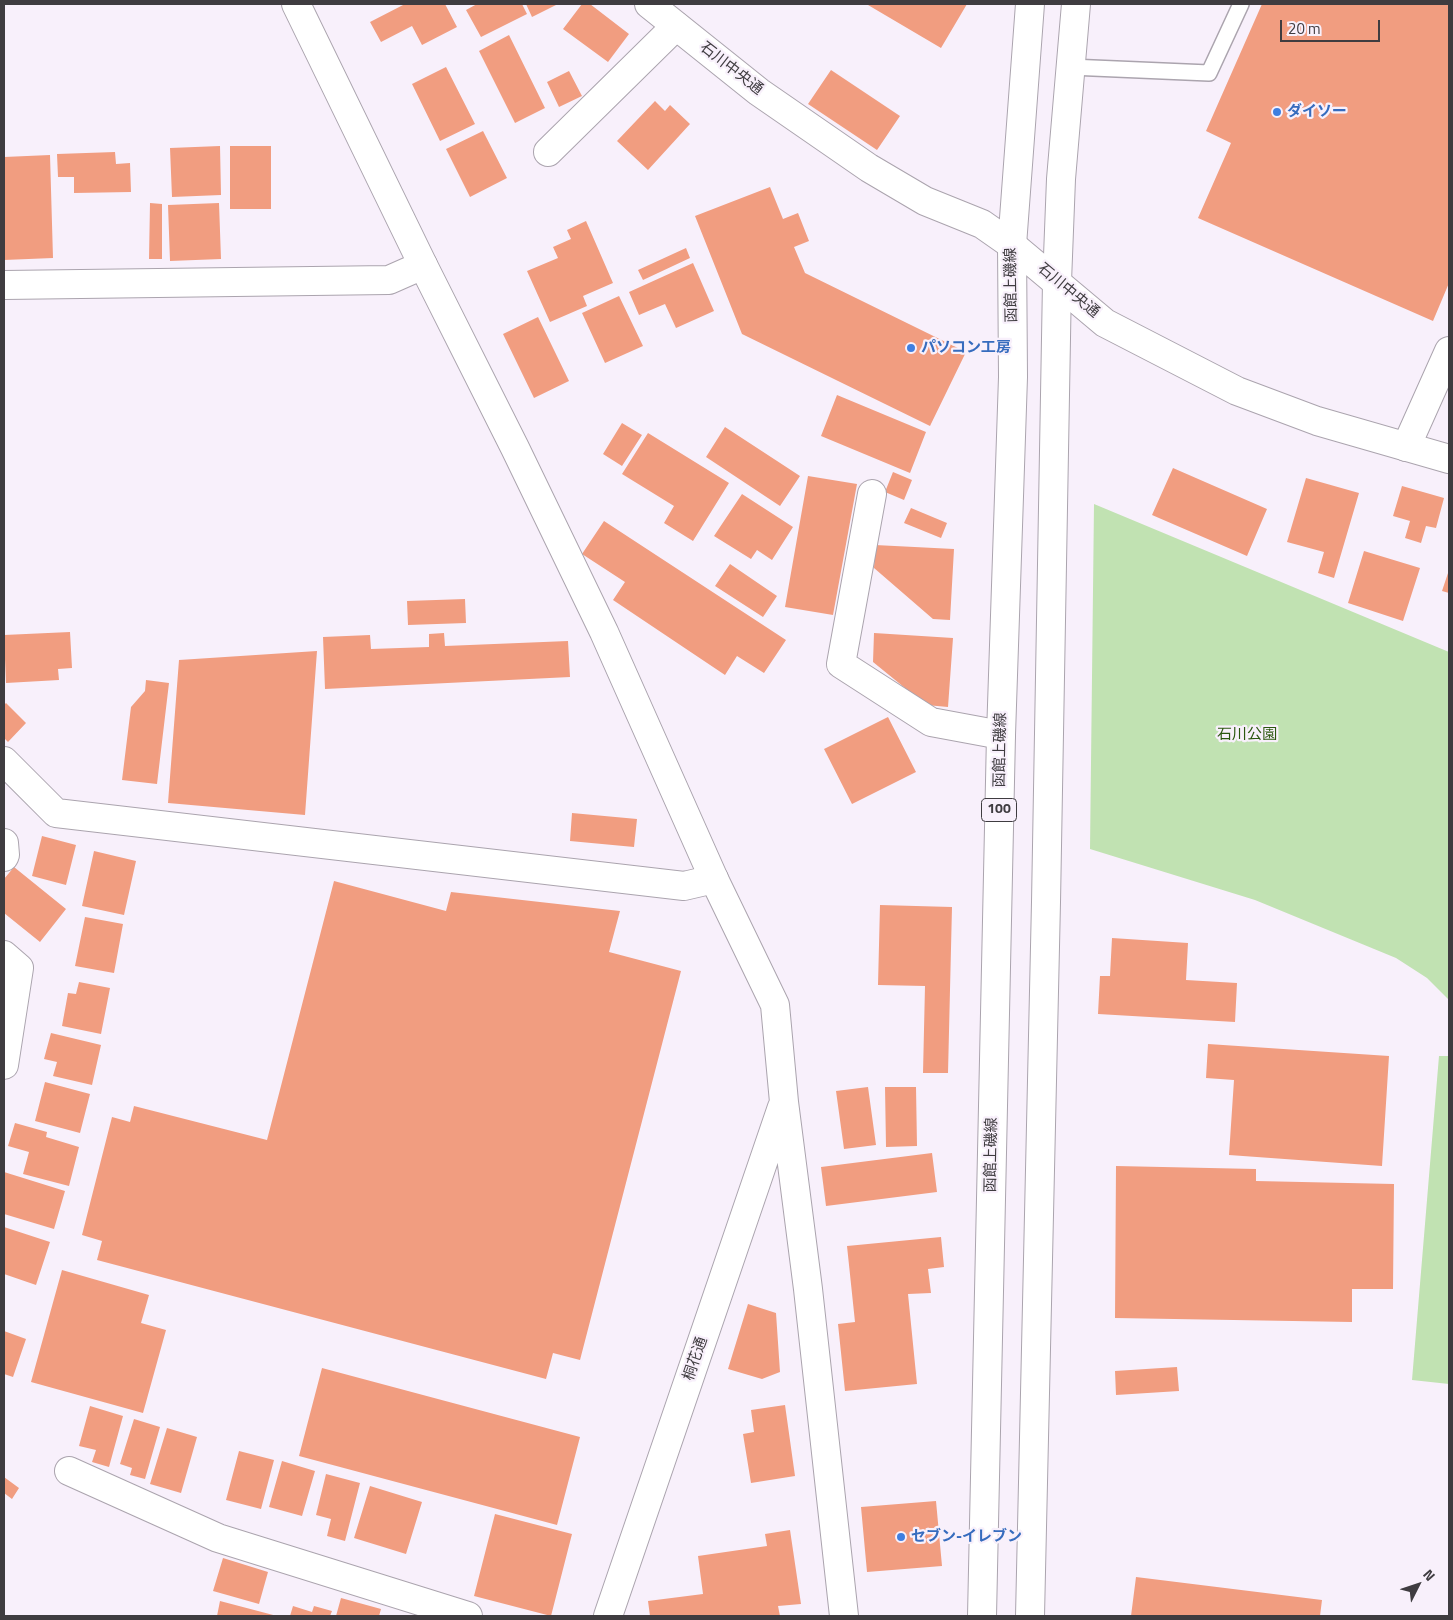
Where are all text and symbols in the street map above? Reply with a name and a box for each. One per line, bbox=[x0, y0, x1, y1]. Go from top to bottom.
scale bar bbox=[1283, 10, 1383, 42]
text: 20 m bbox=[1288, 17, 1321, 40]
street label: 石川中央通 bbox=[696, 39, 766, 99]
place label: ダイソー bbox=[1287, 103, 1347, 121]
marker: ダイソー bbox=[1271, 106, 1283, 118]
street label: 函館上磯線 bbox=[1002, 247, 1022, 323]
street label: 石川中央通 bbox=[1033, 260, 1103, 322]
place label: パソコン工房 bbox=[921, 339, 1011, 357]
marker: パソコン工房 bbox=[905, 342, 917, 354]
street label: 函館上磯線 bbox=[991, 712, 1011, 788]
park label: 石川公園 bbox=[1217, 726, 1277, 744]
road number: 100 bbox=[982, 798, 1016, 822]
street label: 函館上磯線 bbox=[982, 1117, 1002, 1193]
street label: 桐花通 bbox=[680, 1335, 712, 1383]
place label: セブン-イレブン bbox=[911, 1528, 1022, 1546]
marker: セブン-イレブン bbox=[895, 1531, 907, 1543]
north arrow bbox=[1393, 1560, 1443, 1610]
text: N bbox=[1419, 1564, 1441, 1585]

